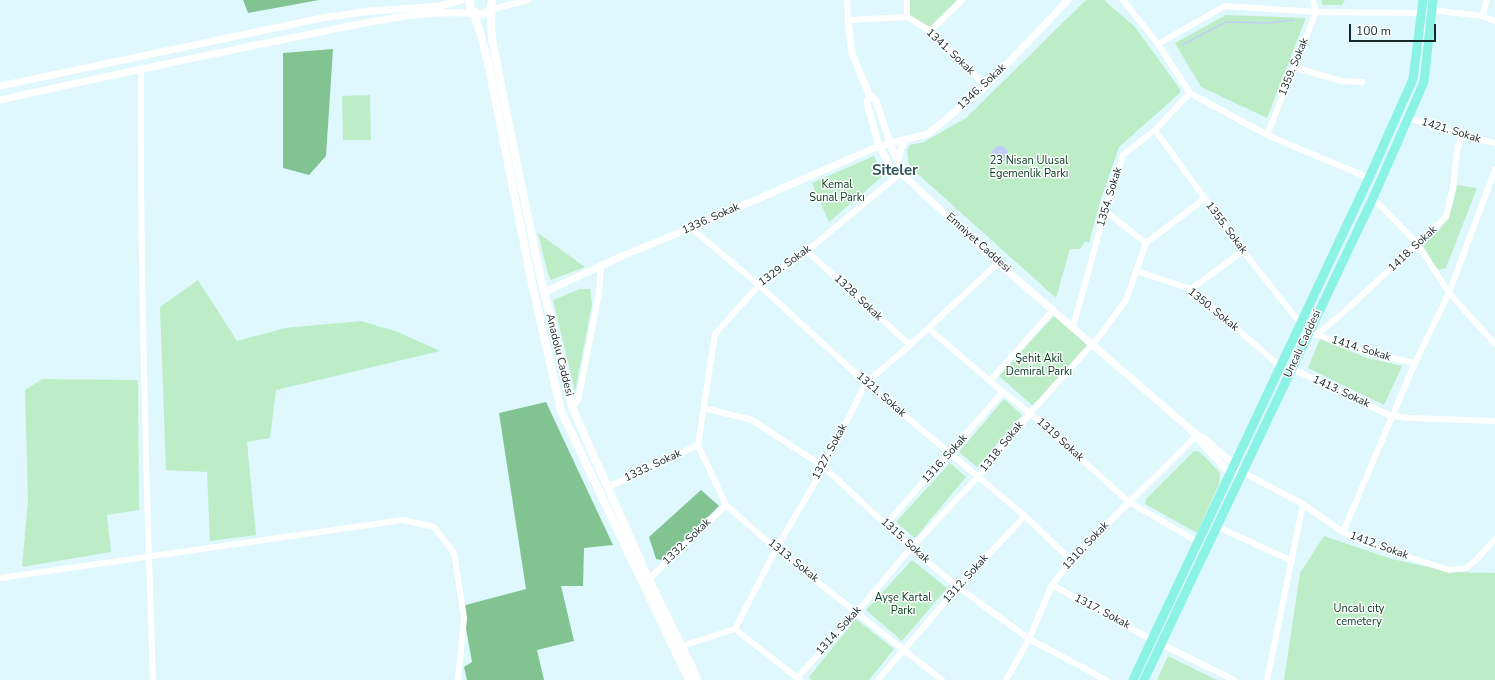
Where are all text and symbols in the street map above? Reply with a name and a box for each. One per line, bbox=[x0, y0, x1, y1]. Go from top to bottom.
scale bar bbox=[1351, 16, 1438, 42]
text: 100 m bbox=[1356, 23, 1391, 39]
street label: 1341. Sokak bbox=[923, 26, 977, 78]
street label: 1359. Sokak bbox=[1276, 36, 1312, 98]
street label: 1346. Sokak bbox=[955, 61, 1009, 113]
street label: 1421. Sokak bbox=[1420, 116, 1482, 146]
park label: 23 Nisan Ulusal Egemenlik Parkı bbox=[990, 154, 1068, 180]
district label: Siteler bbox=[872, 162, 918, 180]
street label: 1354. Sokak bbox=[1095, 166, 1125, 228]
park label: Kemal Sunal Parkı bbox=[809, 178, 865, 204]
street label: 1336. Sokak bbox=[680, 200, 742, 238]
street label: 1355. Sokak bbox=[1202, 200, 1250, 256]
street label: Emniyet Caddesi bbox=[943, 211, 1013, 275]
street label: 1418. Sokak bbox=[1386, 223, 1440, 275]
street label: 1329. Sokak bbox=[756, 243, 814, 289]
street label: 1328. Sokak bbox=[831, 272, 885, 324]
street label: 1350. Sokak bbox=[1185, 286, 1241, 334]
street label: Uncalı Caddesi bbox=[1282, 308, 1324, 380]
street label: Anadolu Caddesi bbox=[542, 312, 576, 398]
street label: 1414. Sokak bbox=[1330, 334, 1392, 364]
park label: Şehit Akil Demiral Parkı bbox=[1006, 352, 1072, 378]
street label: 1321. Sokak bbox=[854, 370, 908, 420]
street label: 1413. Sokak bbox=[1310, 373, 1372, 411]
street label: 1319 Sokak bbox=[1034, 415, 1086, 465]
street label: 1318. Sokak bbox=[978, 419, 1026, 475]
street label: 1327. Sokak bbox=[810, 422, 850, 482]
street label: 1316. Sokak bbox=[920, 432, 970, 486]
street label: 1333. Sokak bbox=[622, 447, 684, 485]
street label: 1332. Sokak bbox=[660, 516, 714, 568]
street label: 1315. Sokak bbox=[878, 516, 932, 566]
street label: 1310. Sokak bbox=[1060, 519, 1112, 573]
street label: 1412. Sokak bbox=[1348, 529, 1410, 563]
street label: 1313. Sokak bbox=[765, 537, 821, 585]
street label: 1312. Sokak bbox=[941, 552, 991, 606]
park label: Ayşe Kartal Parkı bbox=[874, 591, 932, 617]
street label: 1317. Sokak bbox=[1072, 592, 1132, 632]
park label: Uncalı city cemetery bbox=[1334, 602, 1384, 628]
street label: 1314. Sokak bbox=[814, 604, 864, 658]

